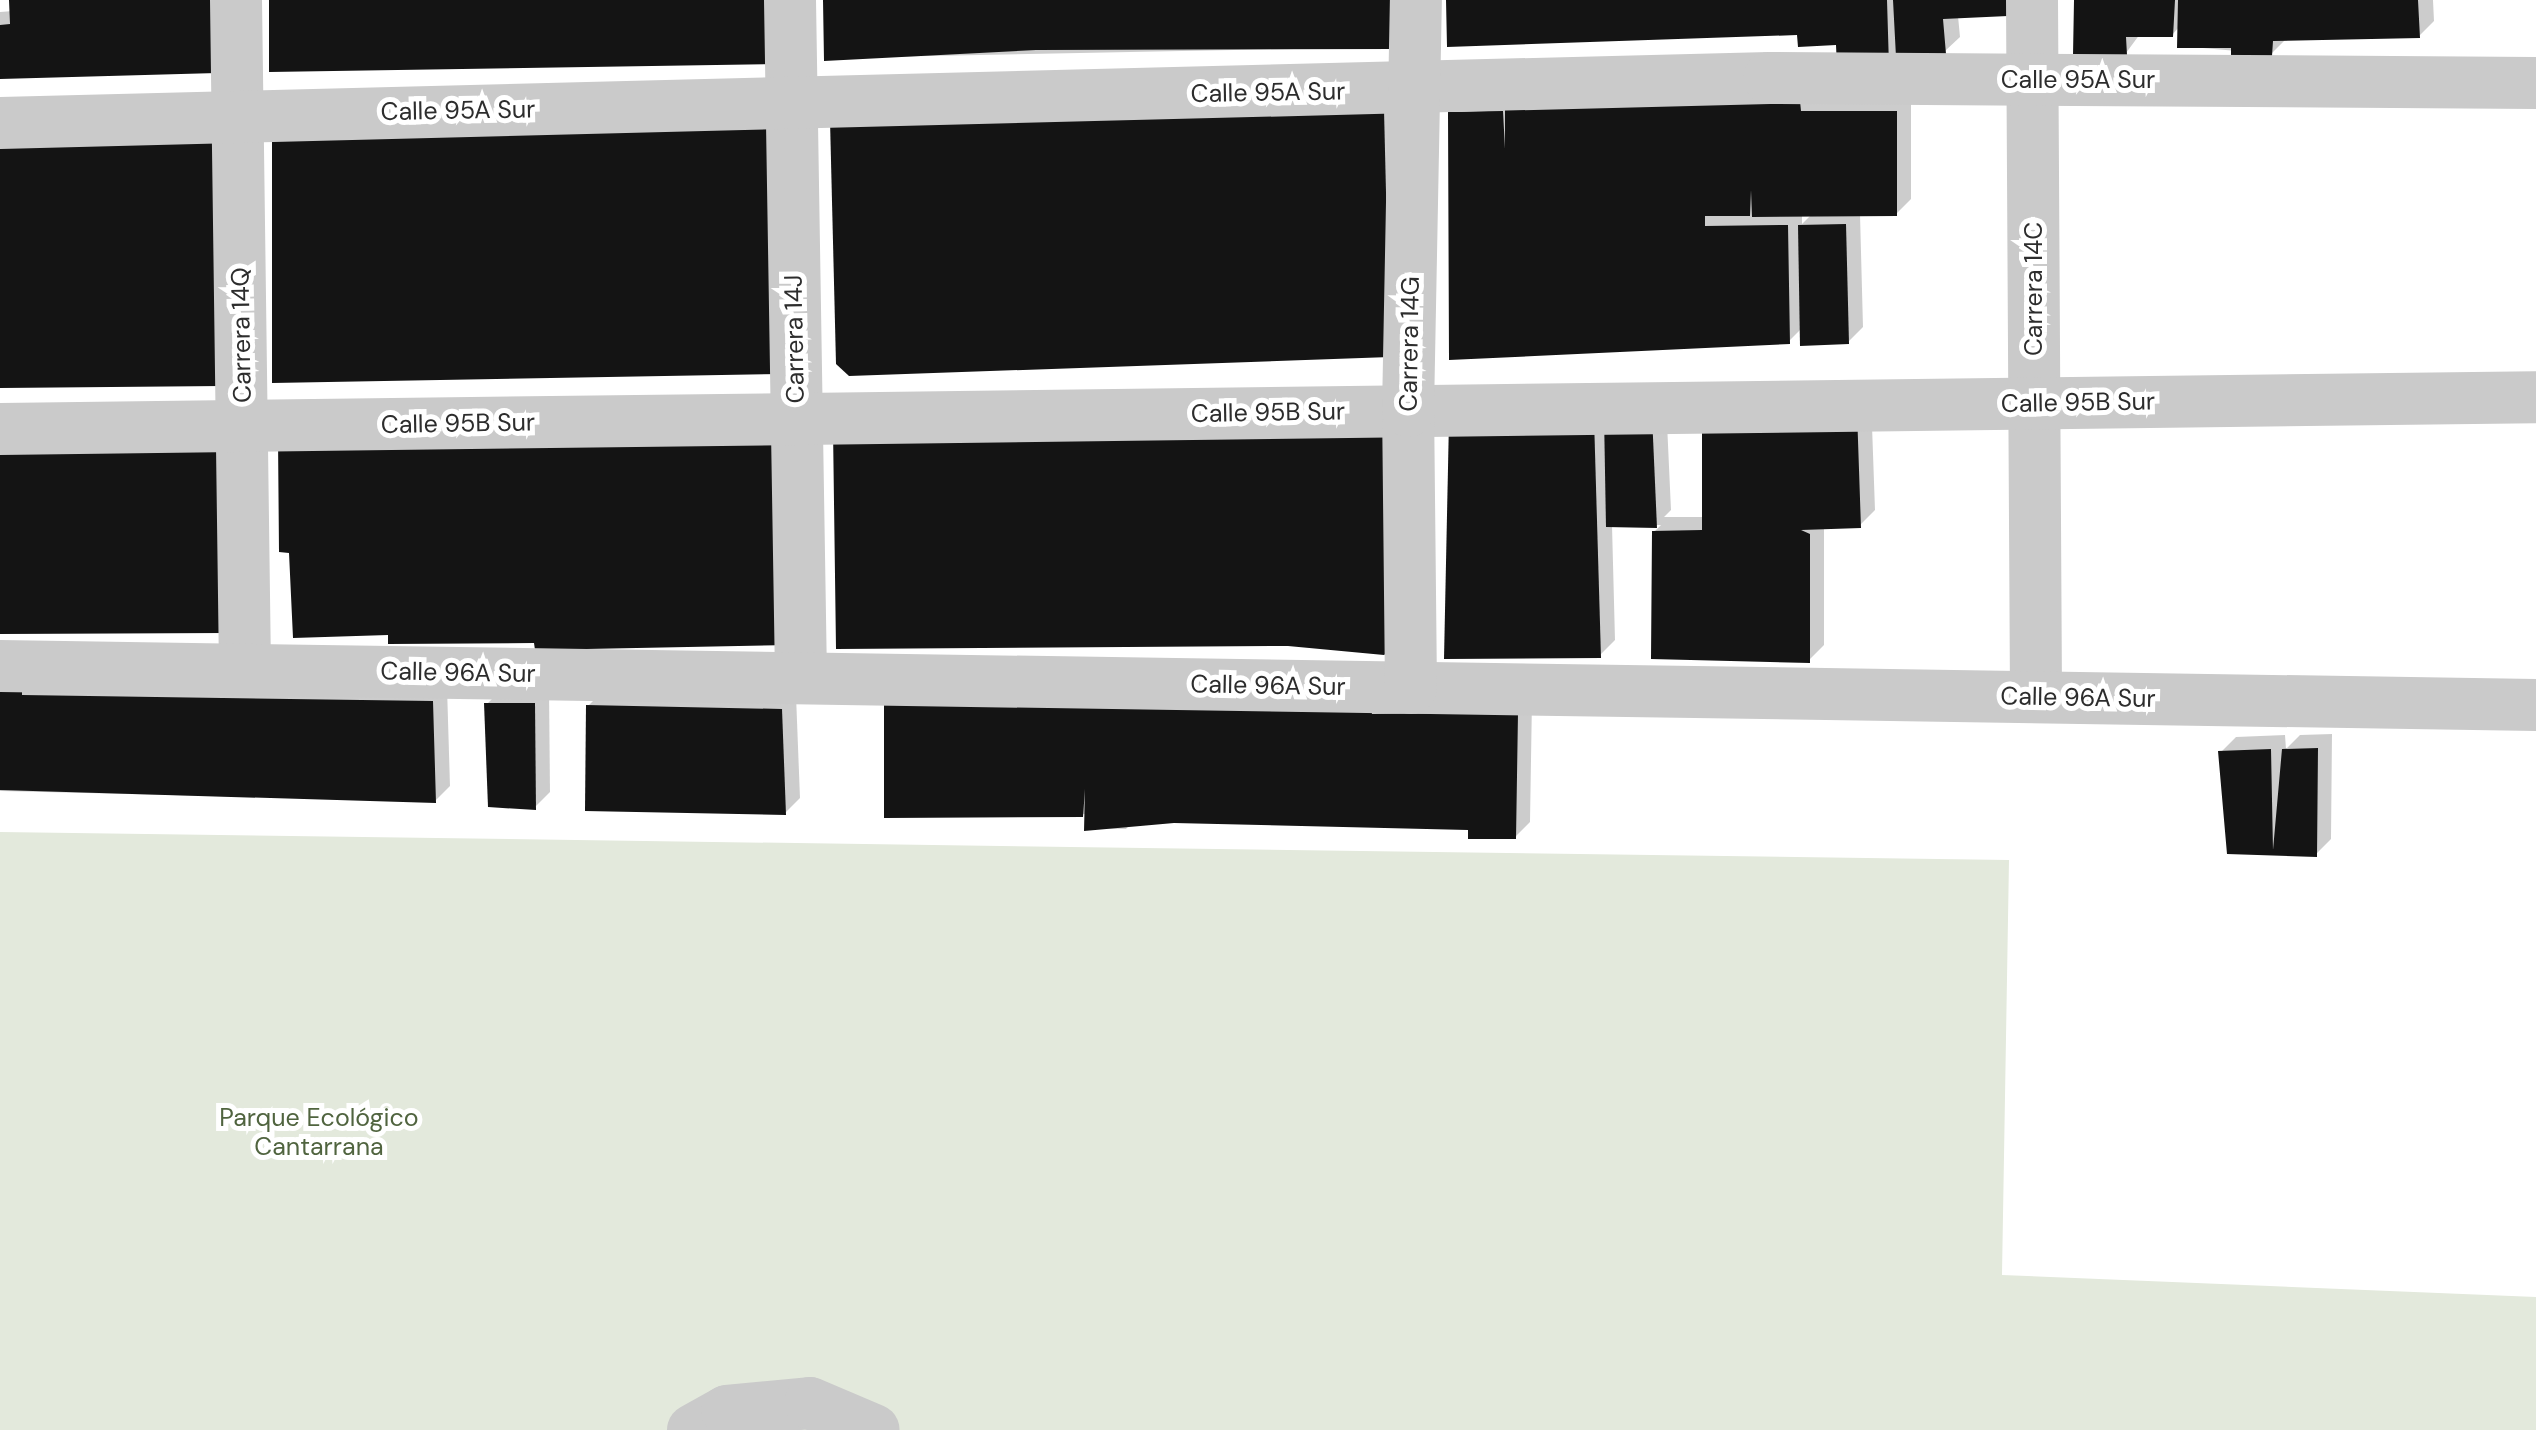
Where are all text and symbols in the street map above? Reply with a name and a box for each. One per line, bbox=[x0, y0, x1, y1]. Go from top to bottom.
street label: Calle 95A Sur bbox=[2001, 65, 2155, 95]
street label: Calle 95A Sur bbox=[1190, 77, 1346, 109]
street label: Calle 95A Sur bbox=[380, 95, 536, 127]
street label: Carrera 14C bbox=[2019, 222, 2049, 356]
street label: Carrera 14Q bbox=[226, 267, 258, 403]
street label: Carrera 14J bbox=[779, 274, 811, 404]
street label: Carrera 14G bbox=[1394, 276, 1426, 412]
street label: Calle 95B Sur bbox=[2001, 387, 2155, 419]
street label: Calle 95B Sur bbox=[1191, 397, 1345, 429]
street label: Calle 95B Sur bbox=[381, 408, 535, 440]
street label: Calle 96A Sur bbox=[380, 657, 536, 689]
street label: Calle 96A Sur bbox=[1190, 670, 1346, 702]
street label: Calle 96A Sur bbox=[2000, 682, 2156, 714]
park label: Parque Ecológico Cantarrana bbox=[219, 1104, 419, 1163]

